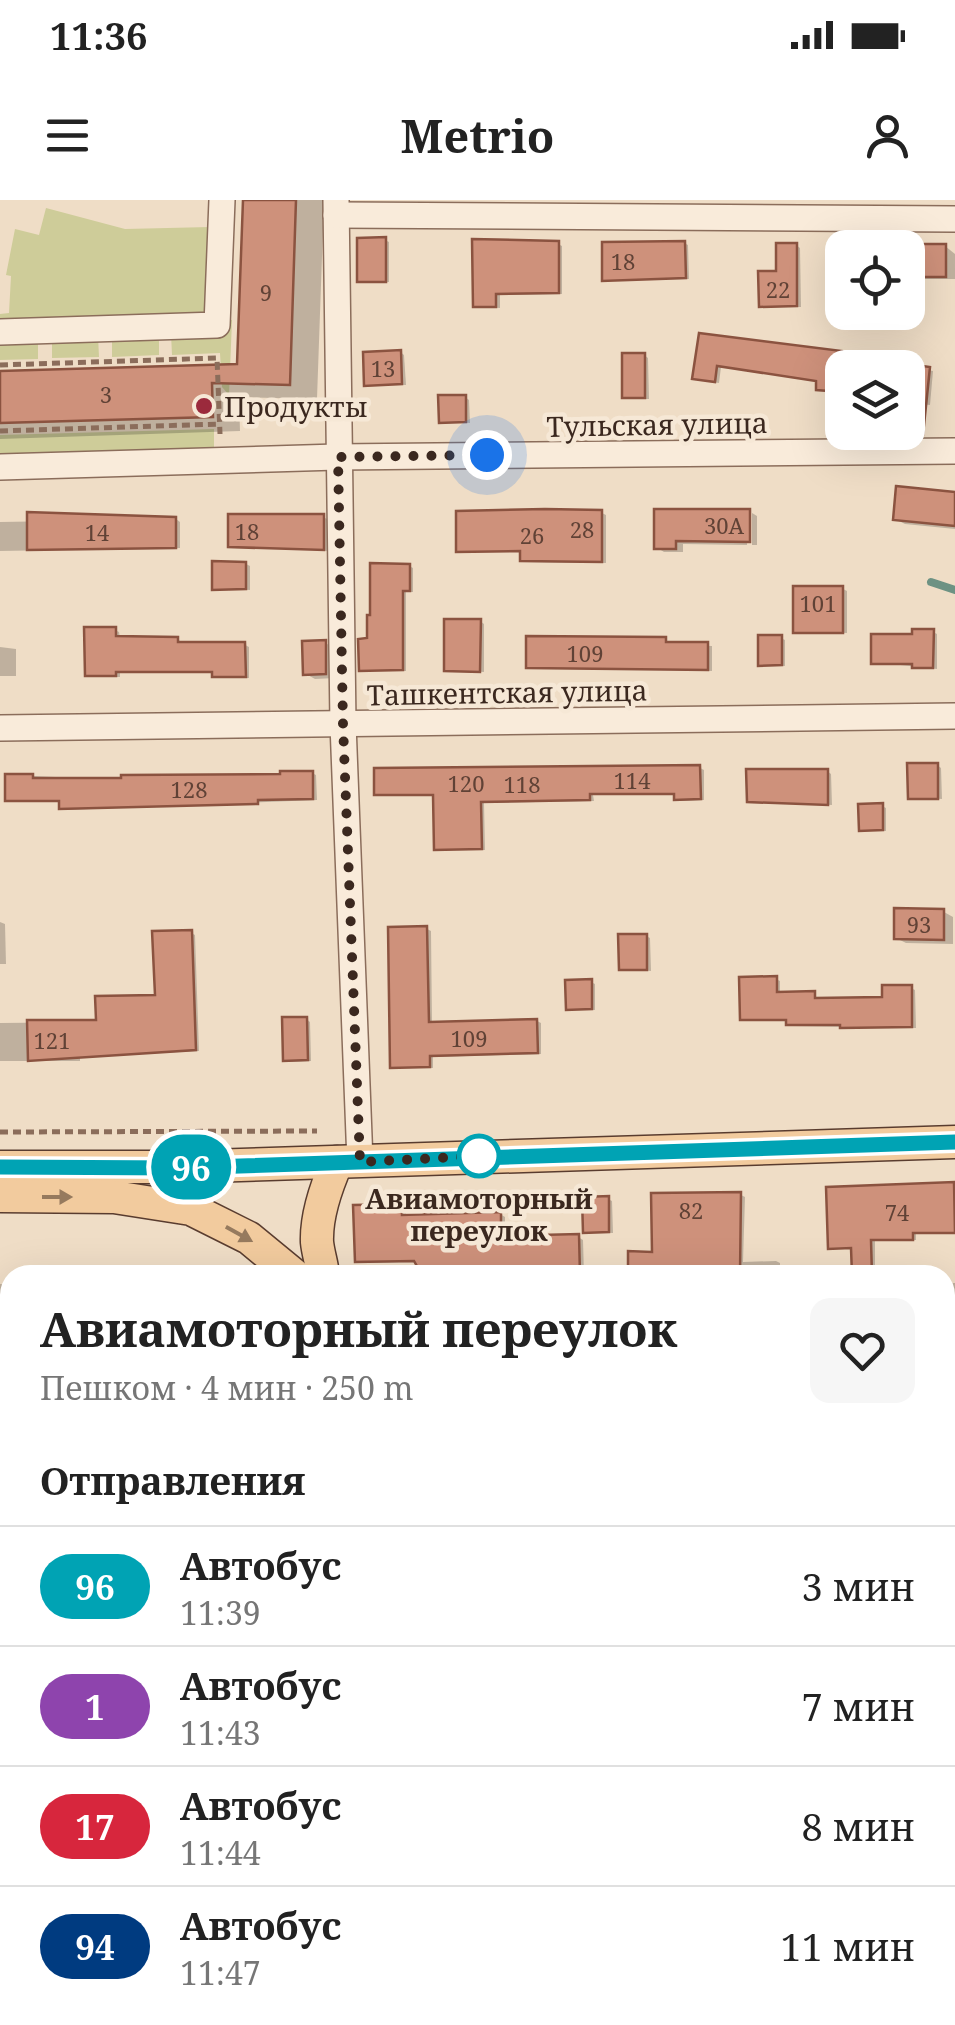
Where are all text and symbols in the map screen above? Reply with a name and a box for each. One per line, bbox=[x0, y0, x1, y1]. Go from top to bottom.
text: 11:36 bbox=[50, 9, 147, 61]
text: Metrio bbox=[401, 105, 554, 166]
icon: menu bbox=[40, 108, 95, 163]
icon: person bbox=[860, 108, 915, 163]
map controls bbox=[825, 230, 925, 450]
button: locate bbox=[825, 230, 925, 330]
house number: 18 bbox=[611, 246, 635, 276]
house number: 22 bbox=[766, 274, 790, 304]
house number: 9 bbox=[260, 277, 272, 307]
button: layers bbox=[825, 350, 925, 450]
house number: 13 bbox=[371, 353, 395, 383]
house number: 3 bbox=[100, 379, 112, 409]
place label: Продукты bbox=[224, 387, 368, 425]
marker: Продукты bbox=[193, 395, 215, 417]
street label: Тульская улица bbox=[546, 403, 768, 445]
your location bbox=[462, 430, 512, 480]
house number: 30А bbox=[704, 510, 745, 540]
house number: 28 bbox=[570, 514, 594, 544]
house number: 18 bbox=[235, 516, 259, 546]
house number: 14 bbox=[85, 517, 109, 547]
house number: 26 bbox=[520, 520, 544, 550]
house number: 101 bbox=[800, 588, 836, 618]
house number: 109 bbox=[567, 638, 603, 668]
street label: Ташкентская улица bbox=[366, 671, 648, 713]
house number: 114 bbox=[614, 765, 650, 795]
house number: 120 bbox=[448, 768, 484, 798]
house number: 118 bbox=[504, 769, 540, 799]
house number: 128 bbox=[171, 774, 207, 804]
house number: 93 bbox=[907, 909, 931, 939]
house number: 109 bbox=[451, 1023, 487, 1053]
house number: 121 bbox=[34, 1025, 70, 1055]
line badge: 96 bbox=[146, 1134, 236, 1200]
marker: Авиамоторный переулок bbox=[458, 1135, 500, 1177]
text: 96 bbox=[171, 1144, 211, 1191]
place label: Авиамоторный переулок bbox=[365, 1179, 593, 1249]
one-way arrow bbox=[41, 1189, 73, 1205]
house number: 82 bbox=[679, 1195, 703, 1225]
house number: 74 bbox=[885, 1197, 909, 1227]
one-way arrow bbox=[225, 1224, 253, 1242]
text: Авиамоторный переулок bbox=[40, 1296, 677, 1361]
button: heart bbox=[810, 1298, 915, 1403]
text: Пешком · 4 мин · 250 m bbox=[40, 1366, 413, 1409]
text: Отправления bbox=[40, 1454, 306, 1506]
text: Автобус bbox=[180, 1539, 341, 1591]
text: 3 мин bbox=[801, 1560, 915, 1612]
text: 96 bbox=[75, 1563, 115, 1610]
text: 11:39 bbox=[180, 1591, 261, 1634]
text: Автобус bbox=[180, 1659, 341, 1711]
text: 7 мин bbox=[801, 1680, 915, 1732]
text: 1 bbox=[85, 1683, 105, 1730]
text: 11:43 bbox=[180, 1711, 261, 1754]
text: Автобус bbox=[180, 1779, 341, 1831]
text: 8 мин bbox=[801, 1800, 915, 1852]
text: 17 bbox=[75, 1803, 115, 1850]
text: 11:44 bbox=[180, 1831, 261, 1874]
text: Автобус bbox=[180, 1899, 341, 1951]
text: 11 мин bbox=[780, 1920, 915, 1972]
text: 94 bbox=[75, 1923, 115, 1970]
text: 11:47 bbox=[180, 1951, 261, 1994]

